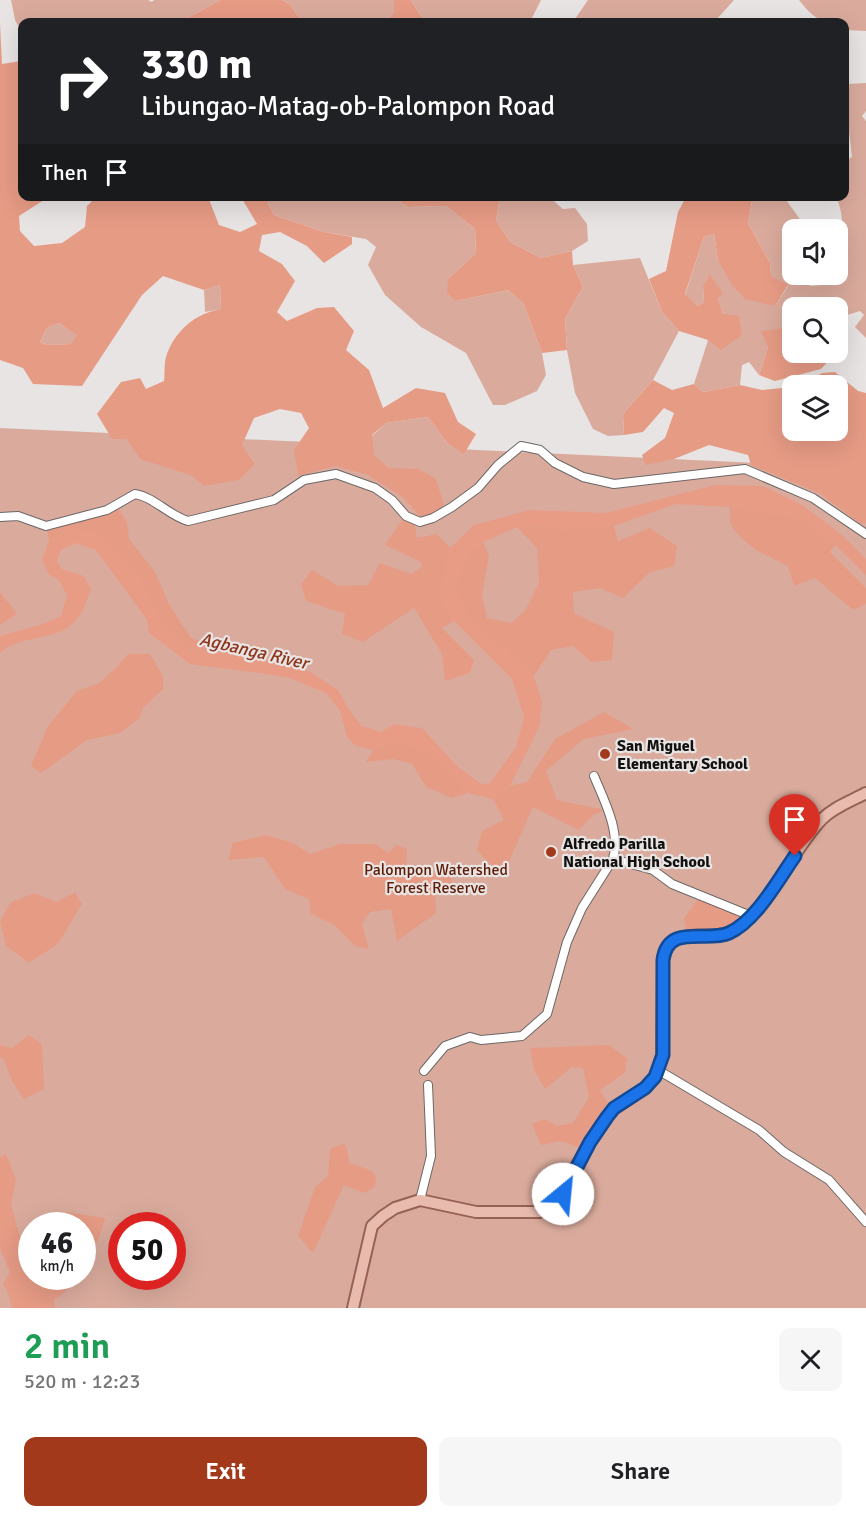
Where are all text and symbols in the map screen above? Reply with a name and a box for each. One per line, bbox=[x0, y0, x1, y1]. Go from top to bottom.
text: 330 m bbox=[141, 39, 252, 90]
icon: right bbox=[42, 42, 120, 120]
text: Libungao-Matag-ob-Palompon Road bbox=[141, 90, 555, 123]
icon: arrive bbox=[100, 156, 133, 189]
text: Then bbox=[42, 159, 88, 186]
map controls bbox=[782, 219, 848, 441]
button: sound bbox=[782, 219, 848, 285]
button: search bbox=[782, 297, 848, 363]
button: layers bbox=[782, 375, 848, 441]
water label: Agbanga River bbox=[198, 628, 313, 675]
place label: San Miguel Elementary School bbox=[617, 736, 748, 774]
marker: San Miguel Elementary School bbox=[598, 747, 612, 761]
pin bbox=[769, 794, 820, 856]
icon: arrive bbox=[778, 803, 811, 836]
place label: Alfredo Parilla National High School bbox=[563, 834, 710, 872]
marker: Alfredo Parilla National High School bbox=[544, 845, 558, 859]
park label: Palompon Watershed Forest Reserve bbox=[364, 860, 508, 898]
position arrow bbox=[531, 1162, 595, 1226]
speed limit sign: 50 bbox=[108, 1212, 186, 1290]
text: 46 bbox=[41, 1225, 73, 1262]
text: km/h bbox=[40, 1257, 74, 1275]
text: 2 min bbox=[24, 1324, 110, 1369]
button: close bbox=[779, 1328, 842, 1391]
text: 520 m · 12:23 bbox=[24, 1369, 140, 1394]
button: Exit bbox=[24, 1437, 427, 1506]
button: Share bbox=[439, 1437, 842, 1506]

